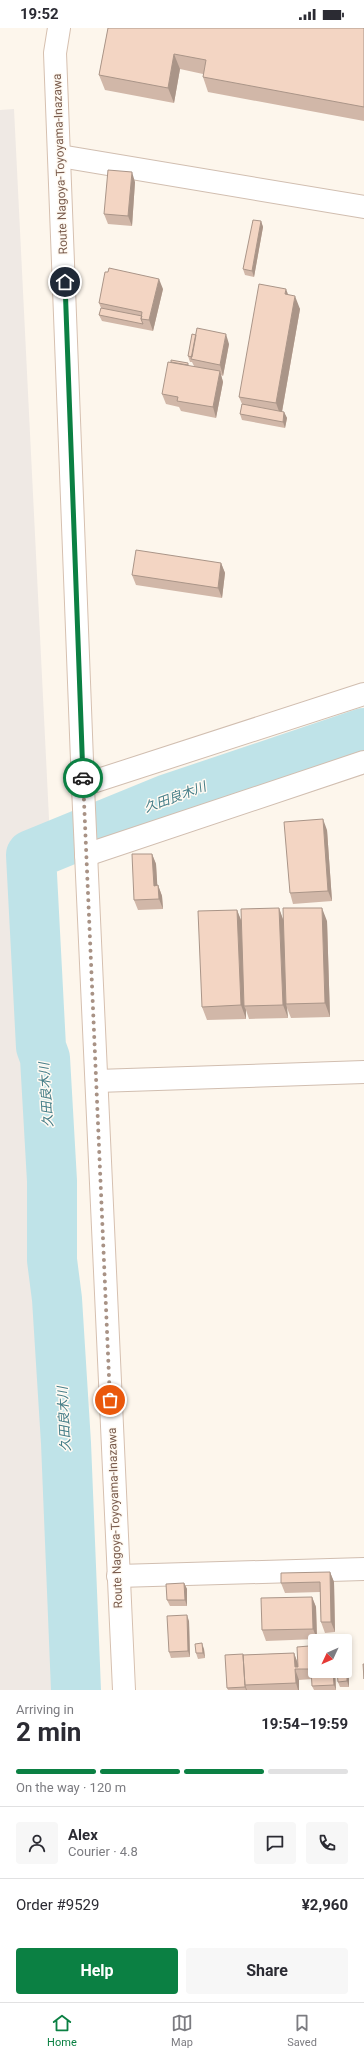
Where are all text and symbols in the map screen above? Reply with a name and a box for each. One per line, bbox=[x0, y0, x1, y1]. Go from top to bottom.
text: 19:52 bbox=[20, 5, 59, 23]
street label: Route Nagoya-Toyoyama-Inazawa bbox=[50, 73, 70, 255]
pin bbox=[48, 265, 82, 299]
icon: home bbox=[54, 271, 76, 293]
courier bbox=[63, 758, 103, 798]
icon: car bbox=[72, 767, 94, 789]
water label: 久田良木川 bbox=[142, 778, 210, 815]
water label: 久田良木川 bbox=[36, 1060, 56, 1128]
pin bbox=[93, 1383, 127, 1417]
water label: 久田良木川 bbox=[55, 1384, 73, 1452]
icon: bag bbox=[99, 1389, 121, 1411]
street label: Route Nagoya-Toyoyama-Inazawa bbox=[105, 1427, 125, 1609]
north arrow bbox=[308, 1634, 352, 1678]
map controls bbox=[308, 1634, 352, 1678]
text: Arriving in bbox=[16, 1702, 74, 1717]
text: 19:54–19:59 bbox=[261, 1715, 348, 1733]
text: 2 min bbox=[16, 1717, 81, 1747]
text: On the way · 120 m bbox=[16, 1780, 126, 1795]
button: person bbox=[16, 1822, 58, 1864]
button: chat bbox=[254, 1822, 296, 1864]
button: phone bbox=[306, 1822, 348, 1864]
text: Alex bbox=[68, 1826, 98, 1844]
text: Courier · 4.8 bbox=[68, 1844, 138, 1859]
text: Order #9529 bbox=[16, 1896, 99, 1914]
text: ¥2,960 bbox=[302, 1896, 348, 1914]
button: Help bbox=[16, 1948, 178, 1994]
button: Share bbox=[186, 1948, 348, 1994]
tab: Home bbox=[47, 2012, 77, 2049]
tab: Map bbox=[171, 2012, 193, 2049]
tab: Saved bbox=[287, 2012, 317, 2049]

